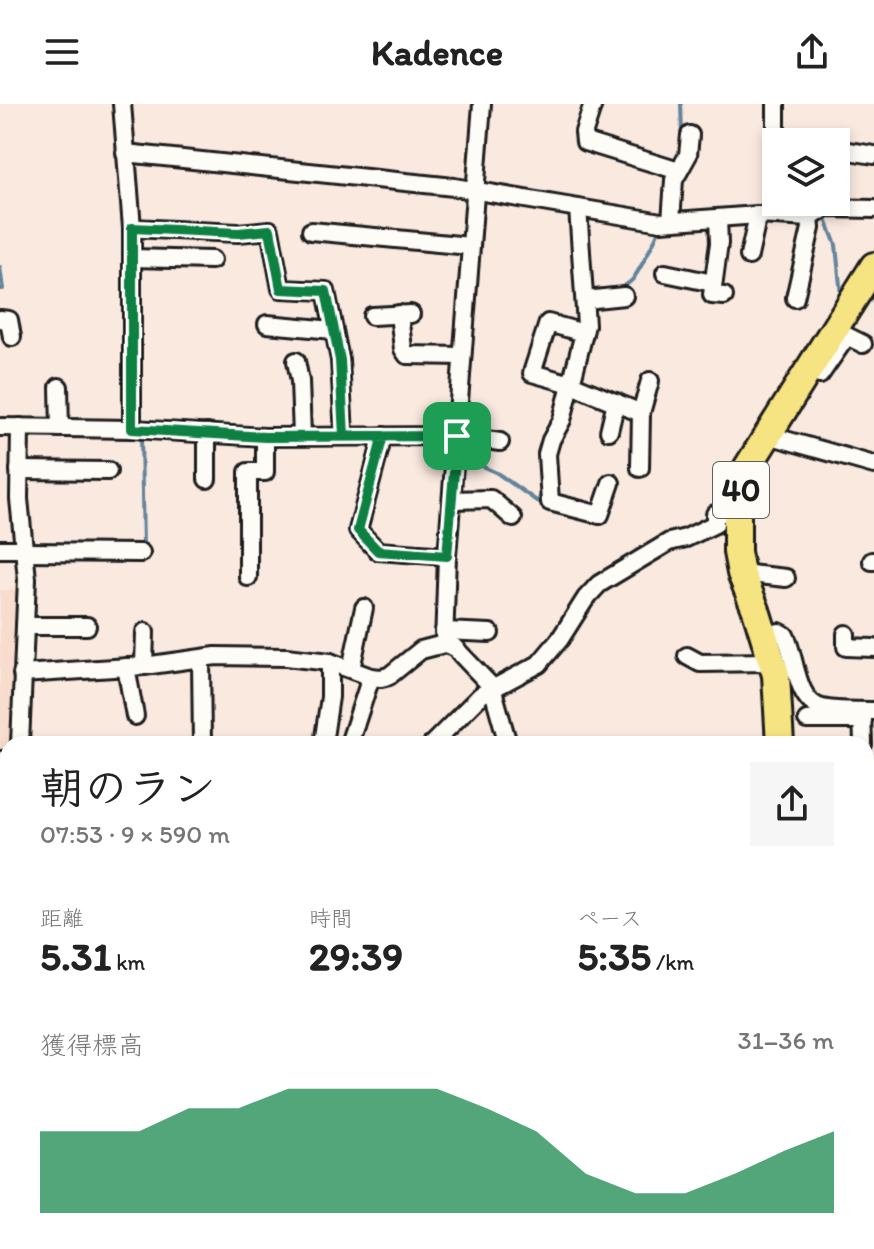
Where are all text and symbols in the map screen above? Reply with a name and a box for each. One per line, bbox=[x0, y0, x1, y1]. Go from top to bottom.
icon: menu bbox=[40, 30, 84, 74]
icon: share bbox=[790, 30, 834, 74]
text: Kadence bbox=[371, 31, 503, 74]
map controls bbox=[762, 128, 850, 216]
button: layers bbox=[762, 128, 850, 216]
pin bbox=[423, 402, 491, 470]
icon: arrive bbox=[435, 414, 479, 458]
road number: 40 bbox=[713, 462, 769, 518]
text: 朝のラン bbox=[40, 761, 216, 814]
button: share bbox=[750, 762, 834, 846]
text: 07:53 · 9 × 590 m bbox=[40, 818, 230, 850]
text: 距離 bbox=[40, 905, 84, 932]
text: 時間 bbox=[309, 905, 353, 932]
text: ペース bbox=[577, 905, 642, 932]
text: 5.31 bbox=[40, 932, 111, 980]
text: 29:39 bbox=[309, 932, 403, 980]
text: 5:35 bbox=[577, 932, 651, 980]
text: km bbox=[111, 949, 145, 976]
text: /km bbox=[651, 949, 694, 976]
text: 31–36 m bbox=[738, 1024, 834, 1056]
text: 獲得標高 bbox=[40, 1029, 144, 1061]

